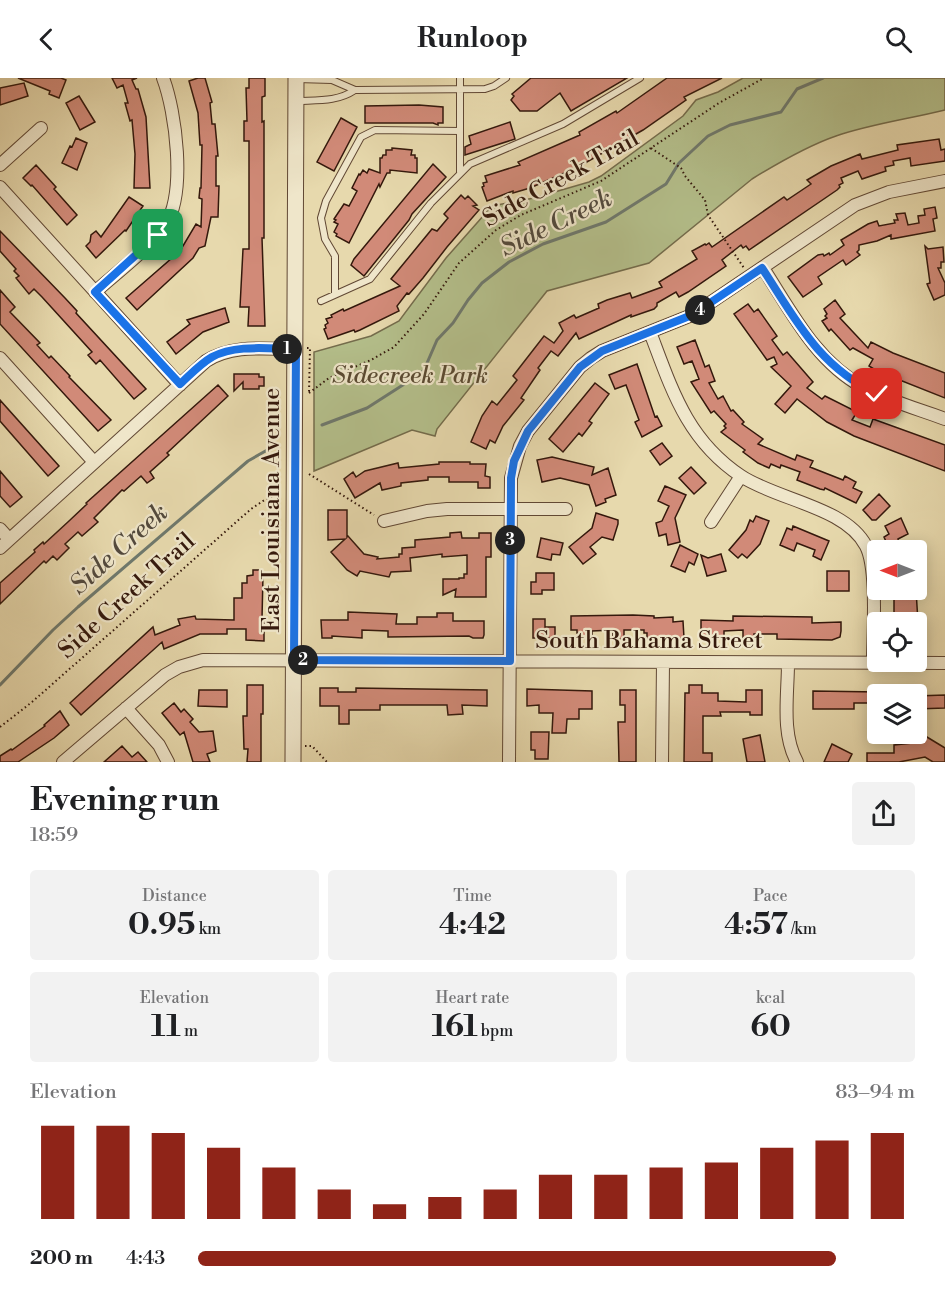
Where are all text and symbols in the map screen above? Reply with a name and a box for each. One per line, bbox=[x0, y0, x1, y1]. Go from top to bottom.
text: Runloop bbox=[417, 22, 528, 56]
icon: back bbox=[30, 23, 63, 56]
icon: search bbox=[882, 23, 915, 56]
street label: Side Creek Trail bbox=[478, 124, 644, 234]
water label: Side Creek bbox=[495, 182, 617, 264]
pin bbox=[132, 209, 183, 260]
icon: arrive bbox=[141, 218, 174, 251]
pin: 4 bbox=[685, 295, 715, 325]
text: 4 bbox=[695, 300, 705, 320]
pin: 1 bbox=[272, 334, 302, 364]
text: 1 bbox=[283, 339, 291, 359]
park label: Sidecreek Park bbox=[332, 361, 488, 391]
pin bbox=[851, 368, 902, 419]
icon: check bbox=[860, 377, 893, 410]
street label: East Louisiana Avenue bbox=[257, 388, 287, 632]
water label: Side Creek bbox=[63, 496, 175, 602]
pin: 3 bbox=[495, 525, 525, 555]
street label: Side Creek Trail bbox=[52, 527, 202, 665]
text: 3 bbox=[505, 530, 515, 550]
north arrow bbox=[867, 540, 927, 600]
map controls bbox=[867, 540, 927, 744]
button: locate bbox=[867, 612, 927, 672]
street label: South Bahama Street bbox=[535, 626, 763, 656]
pin: 2 bbox=[288, 645, 318, 675]
text: 2 bbox=[298, 650, 308, 670]
button: layers bbox=[867, 684, 927, 744]
text: Evening run bbox=[30, 780, 219, 821]
button: share bbox=[852, 782, 915, 845]
text: 18:59 bbox=[30, 823, 78, 848]
text: Distance bbox=[142, 886, 207, 906]
text: Time bbox=[453, 886, 492, 906]
text: Pace bbox=[753, 886, 788, 906]
text: 0.95 bbox=[128, 906, 195, 944]
text: 4:42 bbox=[439, 906, 506, 944]
text: 4:57 bbox=[724, 906, 788, 944]
text: km bbox=[195, 919, 221, 939]
text: /km bbox=[788, 919, 817, 939]
text: Elevation bbox=[140, 988, 209, 1008]
text: Heart rate bbox=[436, 988, 509, 1008]
text: kcal bbox=[756, 988, 785, 1008]
text: 11 bbox=[151, 1008, 181, 1046]
text: 161 bbox=[432, 1008, 478, 1046]
text: 60 bbox=[750, 1008, 791, 1046]
text: m bbox=[181, 1021, 198, 1041]
text: bpm bbox=[478, 1021, 513, 1041]
text: Elevation bbox=[30, 1080, 117, 1105]
text: 83–94 m bbox=[835, 1080, 915, 1105]
text: 200 m bbox=[30, 1246, 93, 1271]
text: 4:43 bbox=[126, 1246, 165, 1271]

